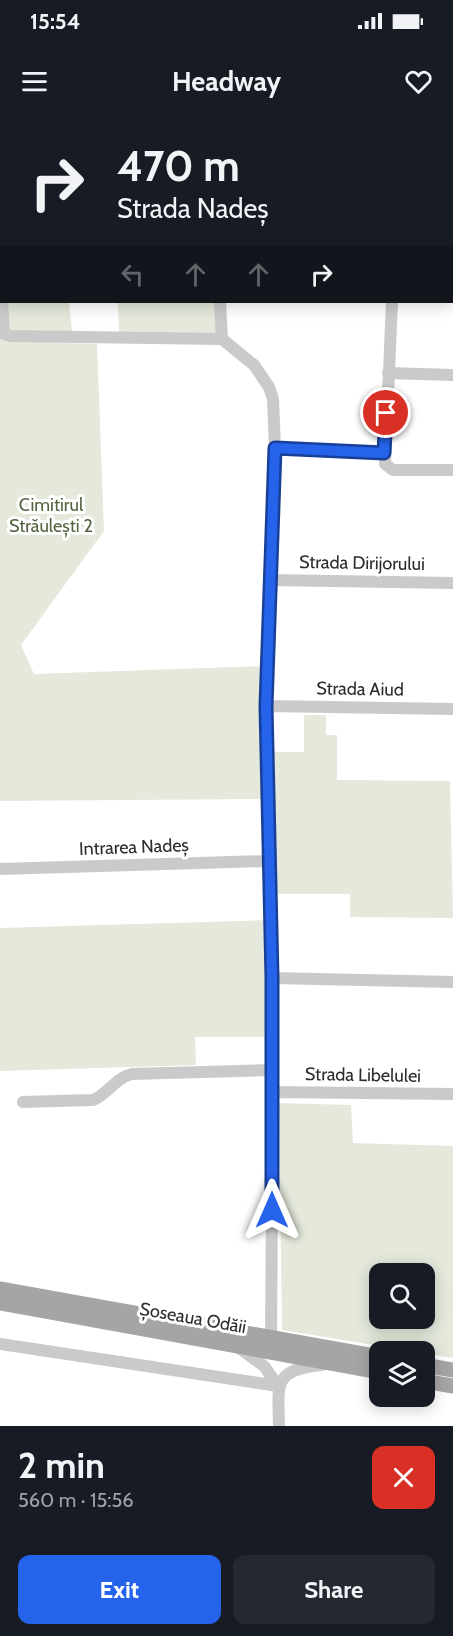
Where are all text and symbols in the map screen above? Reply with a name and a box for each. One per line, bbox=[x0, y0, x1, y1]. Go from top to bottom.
text: 15:54 bbox=[30, 8, 80, 35]
icon: menu bbox=[18, 65, 51, 98]
text: Headway bbox=[172, 65, 281, 98]
icon: heart bbox=[402, 65, 435, 98]
text: 470 m bbox=[117, 140, 240, 192]
icon: right bbox=[18, 144, 96, 222]
text: Strada Nadeș bbox=[117, 192, 268, 225]
icon: left bbox=[116, 258, 149, 291]
icon: ahead bbox=[179, 258, 212, 291]
icon: ahead bbox=[242, 258, 275, 291]
icon: right bbox=[305, 258, 338, 291]
pin bbox=[360, 387, 411, 438]
icon: arrive bbox=[369, 396, 402, 429]
park label: Cimitirul Străulești 2 bbox=[9, 494, 93, 538]
street label: Strada Dirijorului bbox=[299, 551, 425, 575]
street label: Strada Aiud bbox=[316, 677, 404, 701]
street label: Intrarea Nadeș bbox=[79, 834, 189, 861]
street label: Strada Libelulei bbox=[305, 1063, 421, 1087]
position arrow bbox=[240, 1178, 304, 1242]
map controls bbox=[369, 1263, 435, 1407]
button: search bbox=[369, 1263, 435, 1329]
street label: Șoseaua Odăii bbox=[138, 1298, 248, 1338]
button: layers bbox=[369, 1341, 435, 1407]
text: 2 min bbox=[18, 1443, 105, 1487]
button: close bbox=[372, 1446, 435, 1509]
text: 560 m · 15:56 bbox=[18, 1488, 134, 1512]
button: Exit bbox=[18, 1555, 221, 1624]
button: Share bbox=[233, 1555, 435, 1624]

